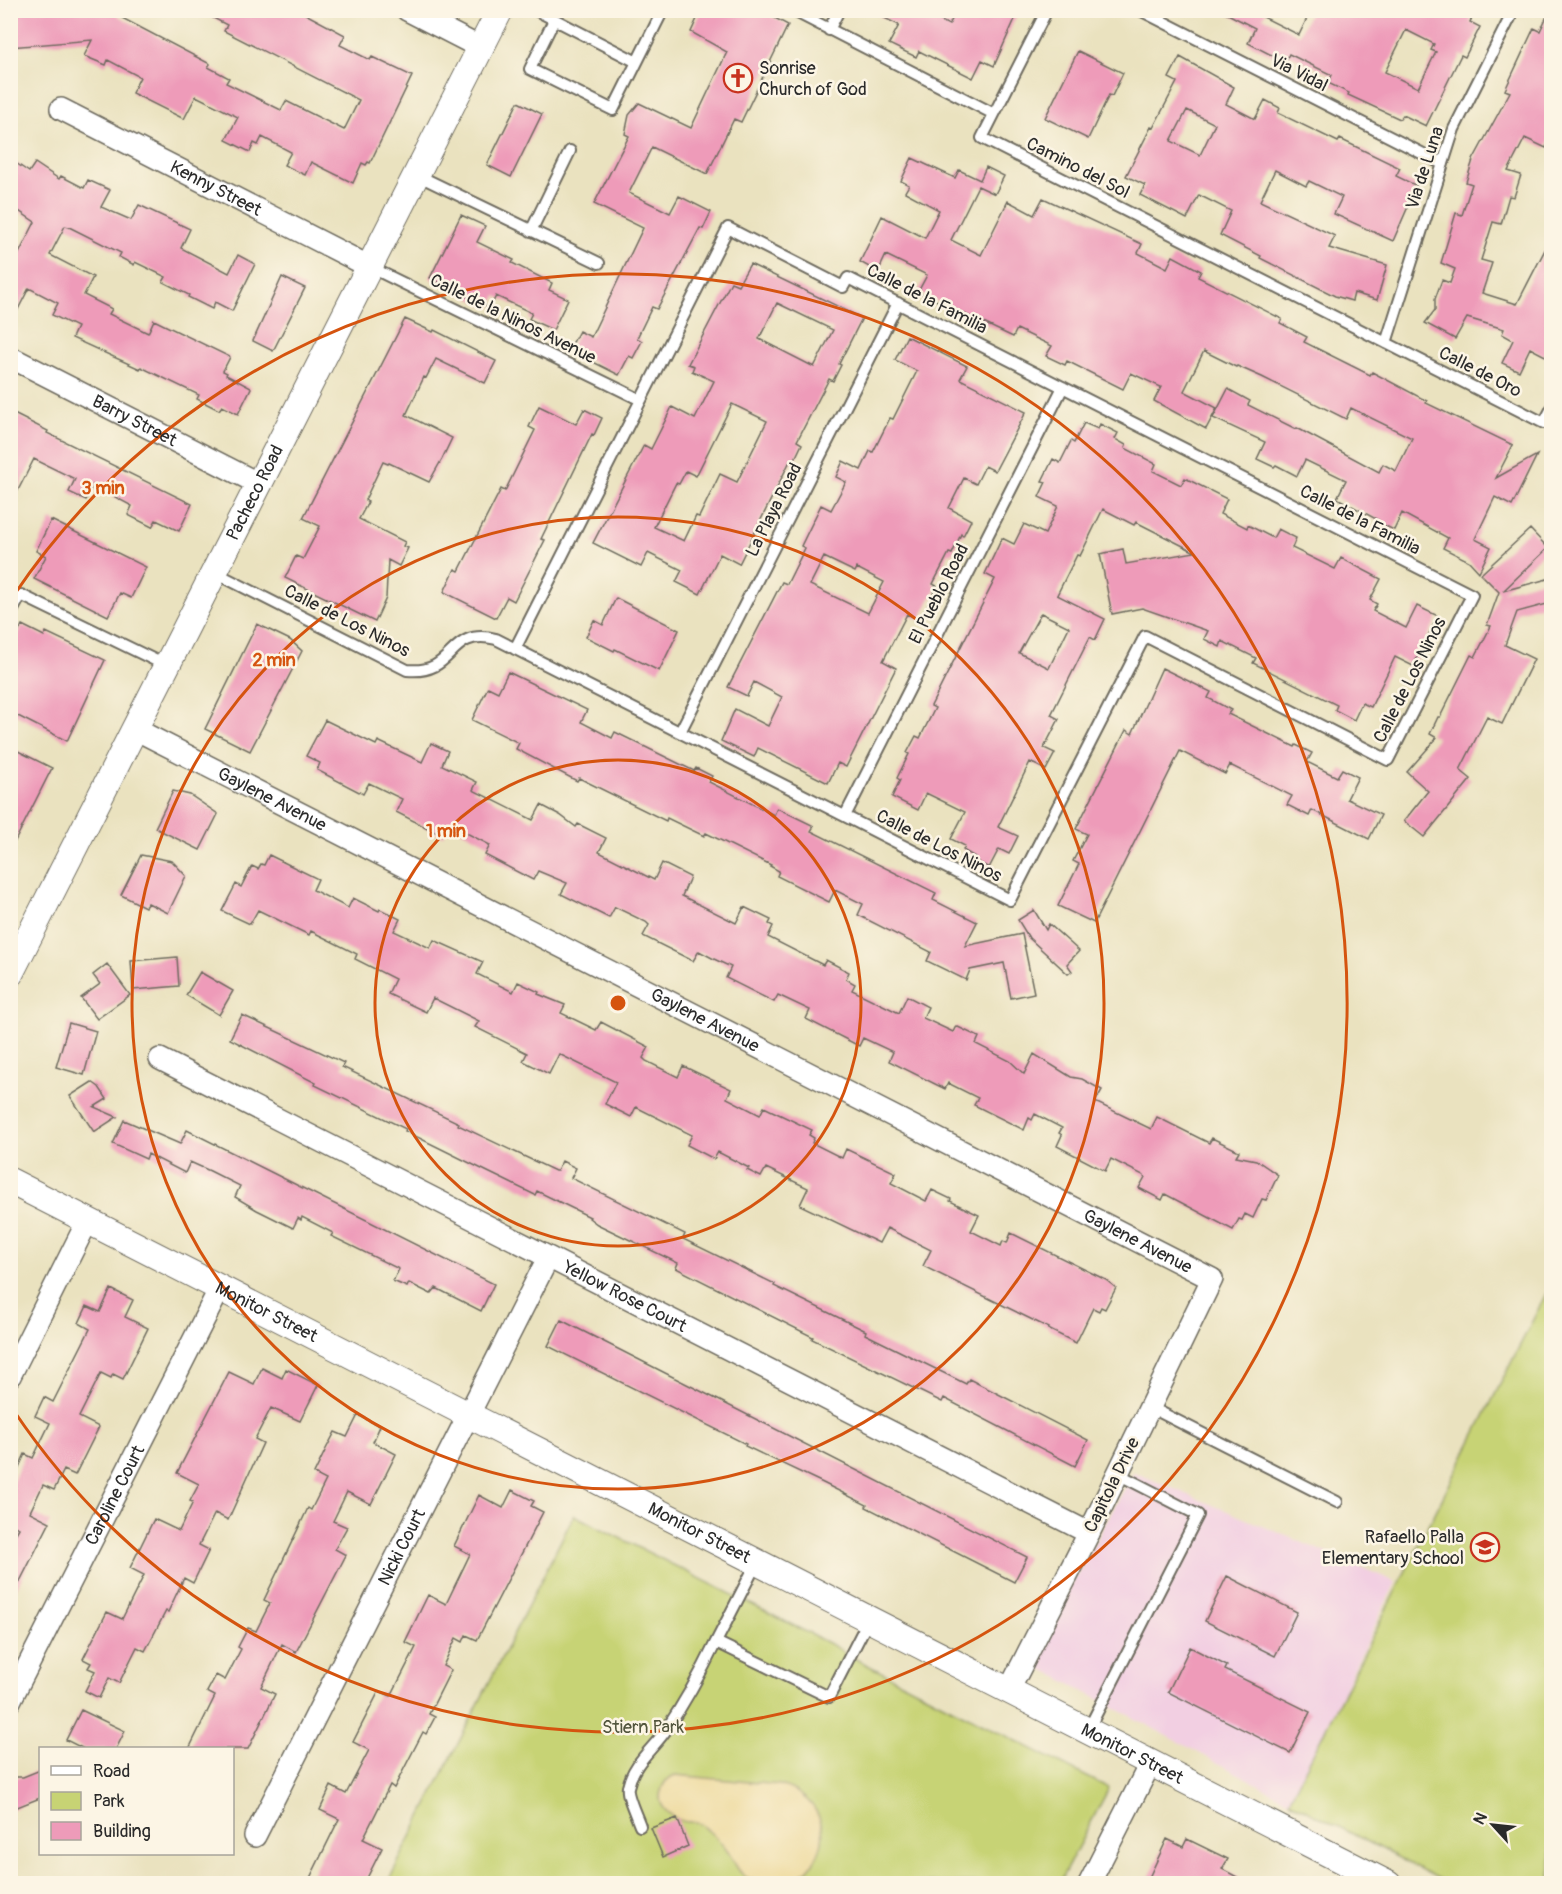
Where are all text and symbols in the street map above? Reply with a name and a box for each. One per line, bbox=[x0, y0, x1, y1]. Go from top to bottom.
street label: Via Vidal bbox=[1266, 49, 1332, 97]
place label: Sonrise Church of God bbox=[759, 57, 867, 101]
church icon: Sonrise Church of God bbox=[722, 62, 754, 94]
street label: Via de Luna bbox=[1401, 124, 1449, 212]
street label: Camino del Sol bbox=[1022, 132, 1134, 204]
street label: Kenny Street bbox=[166, 155, 266, 222]
street label: Calle de la Familia bbox=[863, 259, 991, 339]
street label: Calle de la Ninos Avenue bbox=[426, 269, 600, 369]
street label: Calle de Oro bbox=[1435, 341, 1526, 403]
street label: Barry Street bbox=[89, 389, 182, 452]
street label: Pacheco Road bbox=[221, 441, 289, 544]
street label: La Playa Road bbox=[741, 459, 807, 561]
text: 3 min bbox=[81, 477, 125, 500]
street label: Calle de la Familia bbox=[1296, 480, 1424, 560]
street label: El Pueblo Road bbox=[904, 540, 974, 648]
street label: Calle de Los Ninos bbox=[280, 579, 414, 663]
street label: Calle de Los Ninos bbox=[1368, 613, 1452, 747]
text: 2 min bbox=[252, 649, 296, 672]
street label: Gaylene Avenue bbox=[214, 762, 331, 836]
street label: Calle de Los Ninos bbox=[872, 804, 1006, 888]
text: 1 min bbox=[426, 820, 466, 843]
street label: Gaylene Avenue bbox=[647, 983, 763, 1057]
centre of rings bbox=[608, 993, 628, 1013]
street label: Gaylene Avenue bbox=[1080, 1204, 1196, 1279]
street label: Yellow Rose Court bbox=[558, 1255, 691, 1338]
street label: Monitor Street bbox=[211, 1276, 322, 1348]
street label: Capitola Drive bbox=[1079, 1434, 1145, 1536]
street label: Caroline Court bbox=[80, 1441, 150, 1549]
street label: Monitor Street bbox=[644, 1497, 755, 1569]
street label: Nicki Court bbox=[373, 1504, 431, 1589]
place label: Rafaello Palla Elementary School bbox=[1322, 1526, 1464, 1570]
school or university icon: Rafaello Palla Elementary School bbox=[1469, 1531, 1501, 1563]
park label: Stiern Park bbox=[602, 1716, 684, 1739]
street label: Monitor Street bbox=[1077, 1718, 1188, 1790]
legend bbox=[39, 1747, 234, 1855]
text: Road bbox=[93, 1760, 130, 1783]
text: Park bbox=[93, 1790, 125, 1813]
north arrow bbox=[1463, 1795, 1523, 1855]
text: N bbox=[1469, 1809, 1492, 1828]
text: Building bbox=[93, 1820, 151, 1843]

